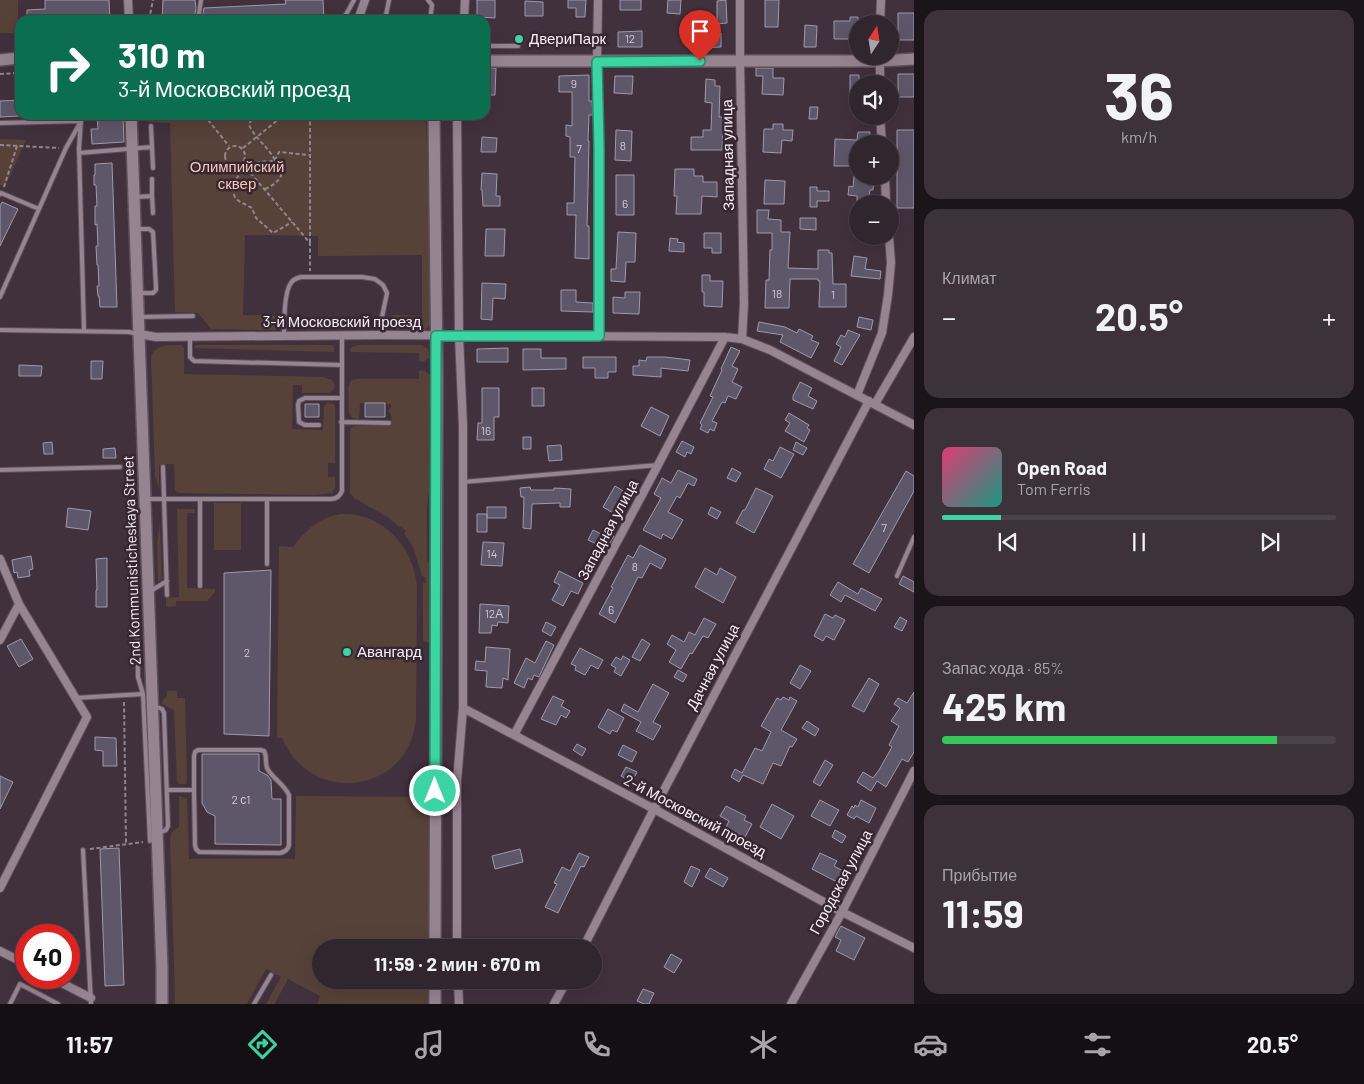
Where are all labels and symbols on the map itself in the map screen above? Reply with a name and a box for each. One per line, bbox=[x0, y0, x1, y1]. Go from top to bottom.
pin bbox=[679, 10, 721, 61]
north arrow bbox=[849, 15, 899, 65]
place label: ДвериПарк bbox=[529, 29, 606, 47]
house number: 12 bbox=[625, 31, 635, 45]
marker: ДвериПарк bbox=[513, 33, 525, 45]
house number: 9 bbox=[571, 76, 577, 90]
street label: Западная улица bbox=[717, 98, 737, 211]
house number: 8 bbox=[620, 138, 626, 152]
house number: 7 bbox=[576, 141, 582, 155]
park label: Олимпийский сквер bbox=[190, 157, 284, 192]
house number: 6 bbox=[622, 196, 628, 210]
house number: 18 bbox=[772, 286, 782, 300]
house number: 1 bbox=[831, 287, 835, 301]
street label: 3-й Московский проезд bbox=[263, 312, 421, 330]
house number: 16 bbox=[481, 423, 491, 437]
street label: 2nd Kommunisticheskaya Street bbox=[118, 455, 144, 665]
street label: Западная улица bbox=[573, 475, 642, 583]
house number: 7 bbox=[881, 520, 887, 534]
house number: 14 bbox=[487, 546, 497, 560]
house number: 8 bbox=[632, 559, 638, 573]
house number: 6 bbox=[608, 602, 614, 616]
house number: 12А bbox=[485, 606, 503, 620]
street label: Дачная улица bbox=[682, 620, 743, 713]
place label: Авангард bbox=[357, 642, 422, 660]
house number: 2 bbox=[244, 645, 250, 659]
marker: Авангард bbox=[341, 646, 353, 658]
position arrow bbox=[408, 764, 460, 816]
street label: 2-й Московский проезд bbox=[621, 770, 770, 860]
house number: 2 с1 bbox=[231, 792, 251, 806]
street label: Городская улица bbox=[805, 826, 876, 937]
speed limit sign: 40 bbox=[15, 924, 80, 989]

